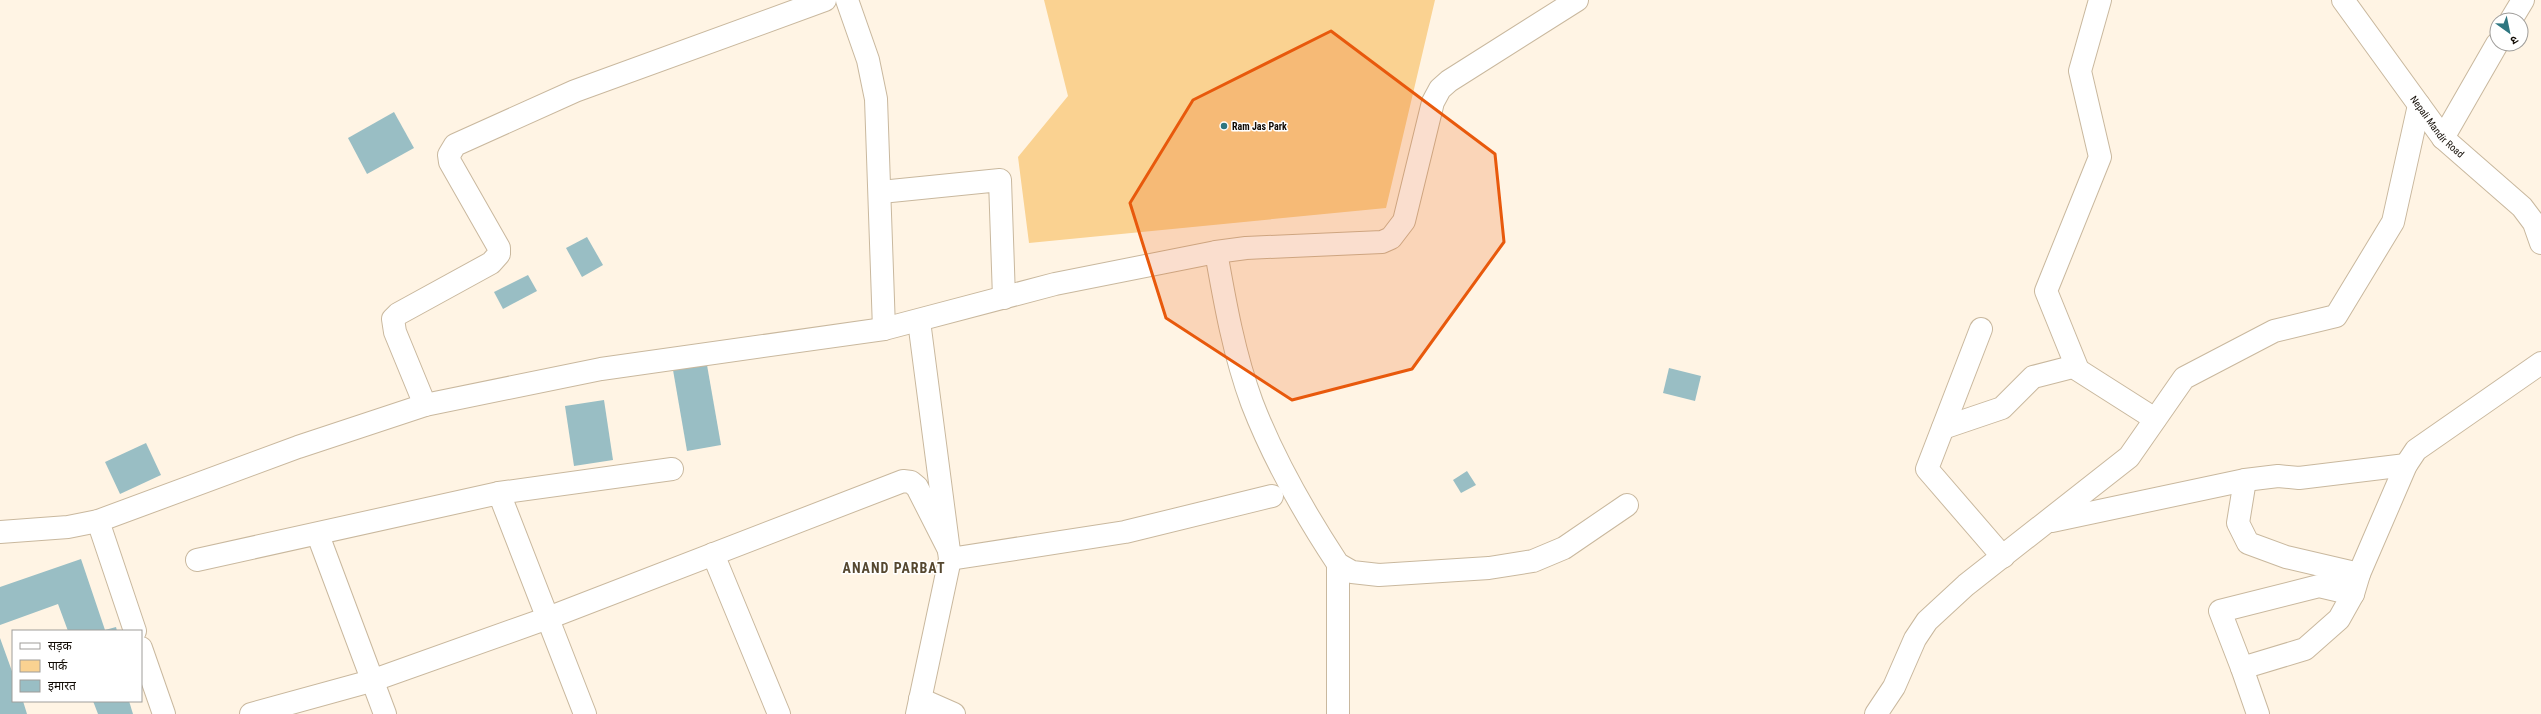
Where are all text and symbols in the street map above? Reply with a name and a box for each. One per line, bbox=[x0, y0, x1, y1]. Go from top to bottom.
north arrow bbox=[2489, 12, 2529, 52]
text: उ bbox=[2507, 33, 2520, 47]
street label: Nepali Mandir Road bbox=[2408, 94, 2466, 160]
marker: Ram Jas Park bbox=[1219, 121, 1229, 131]
place label: Ram Jas Park bbox=[1232, 121, 1287, 132]
district label: ANAND PARBAT bbox=[843, 560, 945, 576]
legend bbox=[12, 630, 142, 702]
text: सड़क bbox=[48, 639, 73, 653]
text: पार्क bbox=[48, 659, 68, 673]
text: इमारत bbox=[48, 679, 77, 693]

